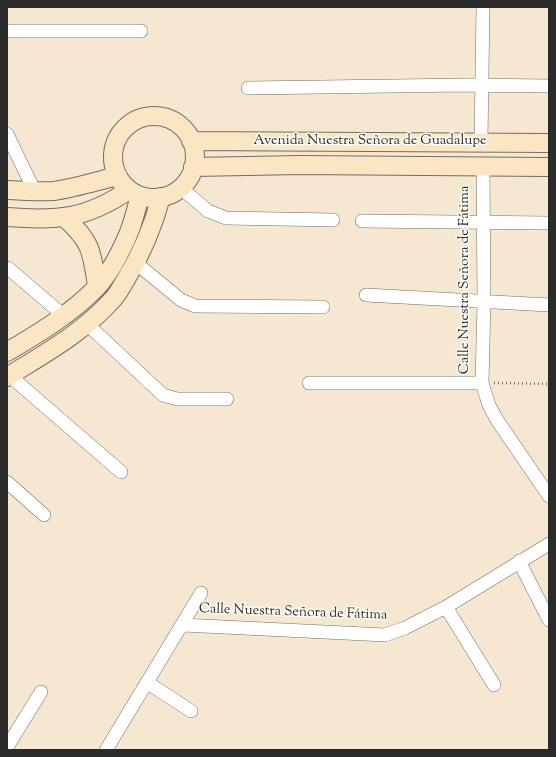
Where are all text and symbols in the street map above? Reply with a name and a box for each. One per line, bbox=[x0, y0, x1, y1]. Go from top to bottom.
street label: Avenida Nuestra Señora de Guadalupe bbox=[253, 134, 487, 150]
street label: Calle Nuestra Señora de Fátima bbox=[458, 186, 474, 374]
street label: Calle Nuestra Señora de Fátima bbox=[198, 601, 388, 625]

